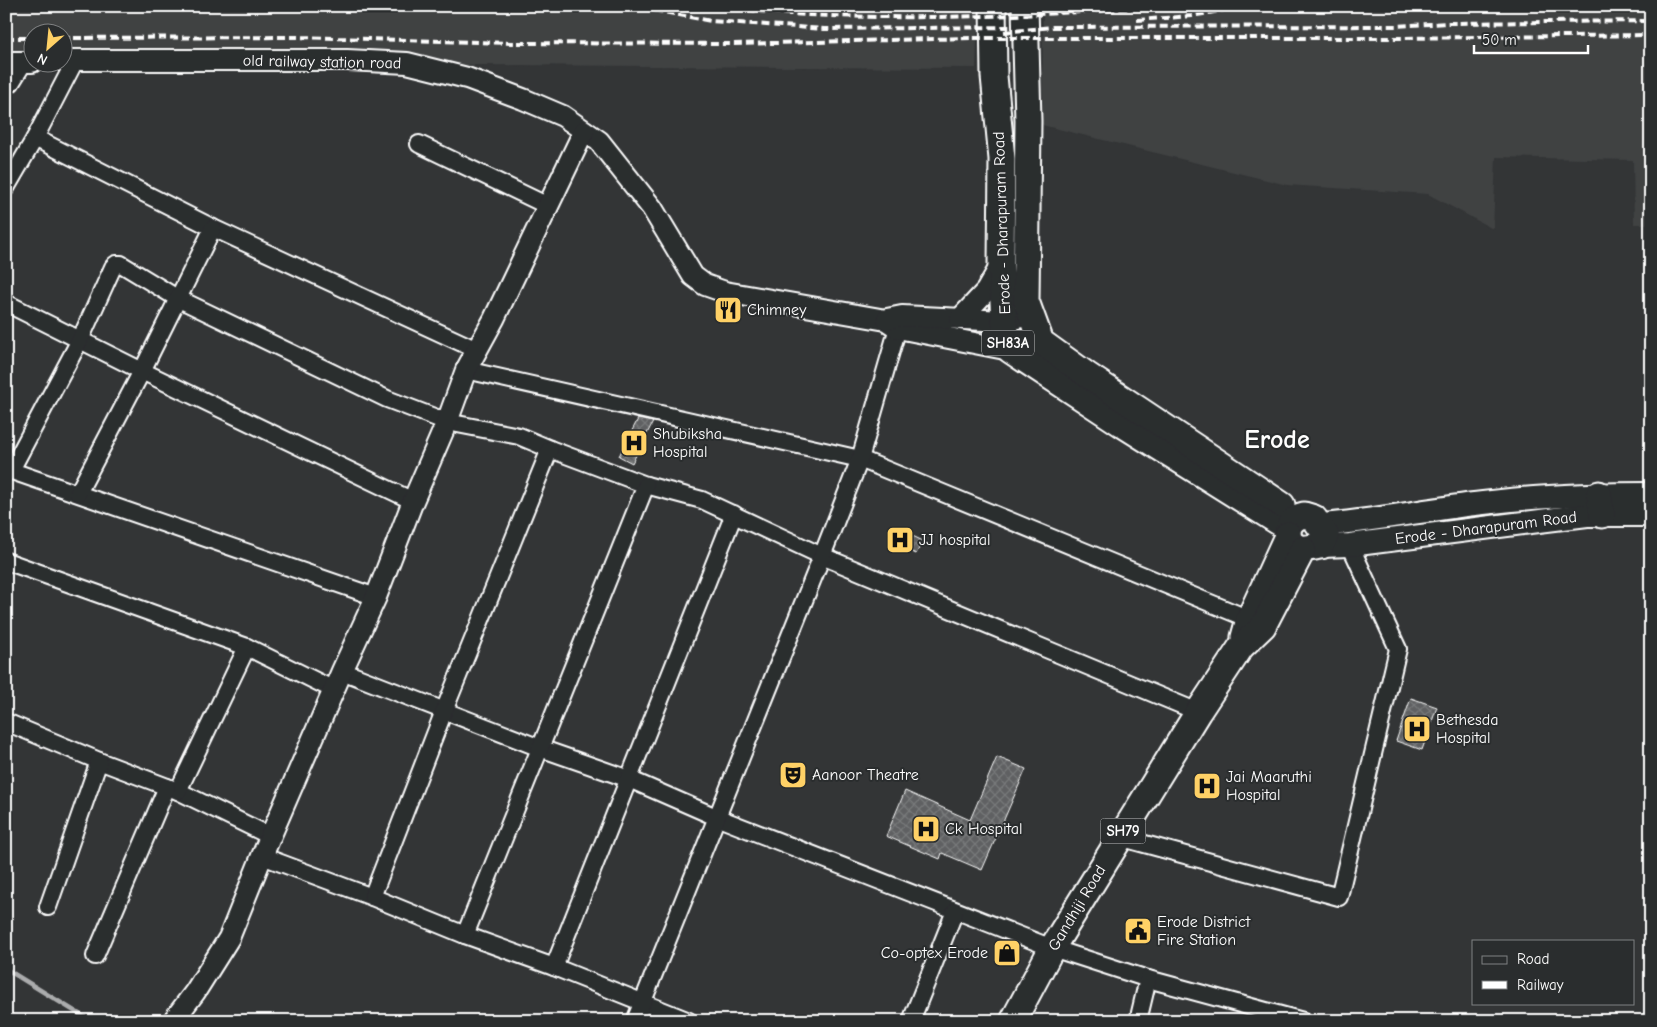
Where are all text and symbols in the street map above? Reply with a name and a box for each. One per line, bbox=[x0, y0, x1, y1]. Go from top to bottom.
north arrow bbox=[22, 22, 72, 72]
scale bar bbox=[1474, 22, 1588, 54]
text: 50 m bbox=[1482, 31, 1517, 49]
text: N bbox=[34, 49, 50, 69]
street label: old railway station road bbox=[243, 52, 401, 72]
street label: Erode - Dharapuram Road bbox=[990, 131, 1014, 315]
restaurant icon: Chimney bbox=[713, 295, 743, 325]
place label: Chimney bbox=[747, 301, 807, 319]
road number: SH83A bbox=[982, 330, 1034, 356]
place label: Shubiksha Hospital bbox=[653, 425, 722, 461]
district label: Erode bbox=[1244, 425, 1310, 455]
hospital icon: Shubiksha Hospital bbox=[619, 428, 649, 458]
street label: Erode - Dharapuram Road bbox=[1394, 508, 1578, 548]
hospital icon: JJ hospital bbox=[885, 525, 915, 555]
place label: JJ hospital bbox=[919, 531, 991, 549]
place label: Bethesda Hospital bbox=[1436, 711, 1498, 747]
hospital icon: Bethesda Hospital bbox=[1402, 714, 1432, 744]
theatre icon: Aanoor Theatre bbox=[778, 760, 808, 790]
place label: Aanoor Theatre bbox=[812, 766, 919, 784]
place label: Jai Maaruthi Hospital bbox=[1226, 768, 1312, 804]
hospital icon: Jai Maaruthi Hospital bbox=[1192, 771, 1222, 801]
hospital icon: Ck Hospital bbox=[911, 814, 941, 844]
road number: SH79 bbox=[1100, 818, 1146, 844]
place label: Ck Hospital bbox=[945, 820, 1023, 838]
street label: Gandhiji Road bbox=[1044, 862, 1110, 954]
place label: Erode District Fire Station bbox=[1157, 913, 1251, 949]
public building icon: Erode District Fire Station bbox=[1123, 916, 1153, 946]
shop icon: Co-optex Erode bbox=[992, 938, 1022, 968]
legend bbox=[1472, 940, 1634, 1004]
place label: Co-optex Erode bbox=[881, 944, 988, 962]
text: Road bbox=[1517, 950, 1549, 968]
text: Railway bbox=[1517, 976, 1564, 994]

